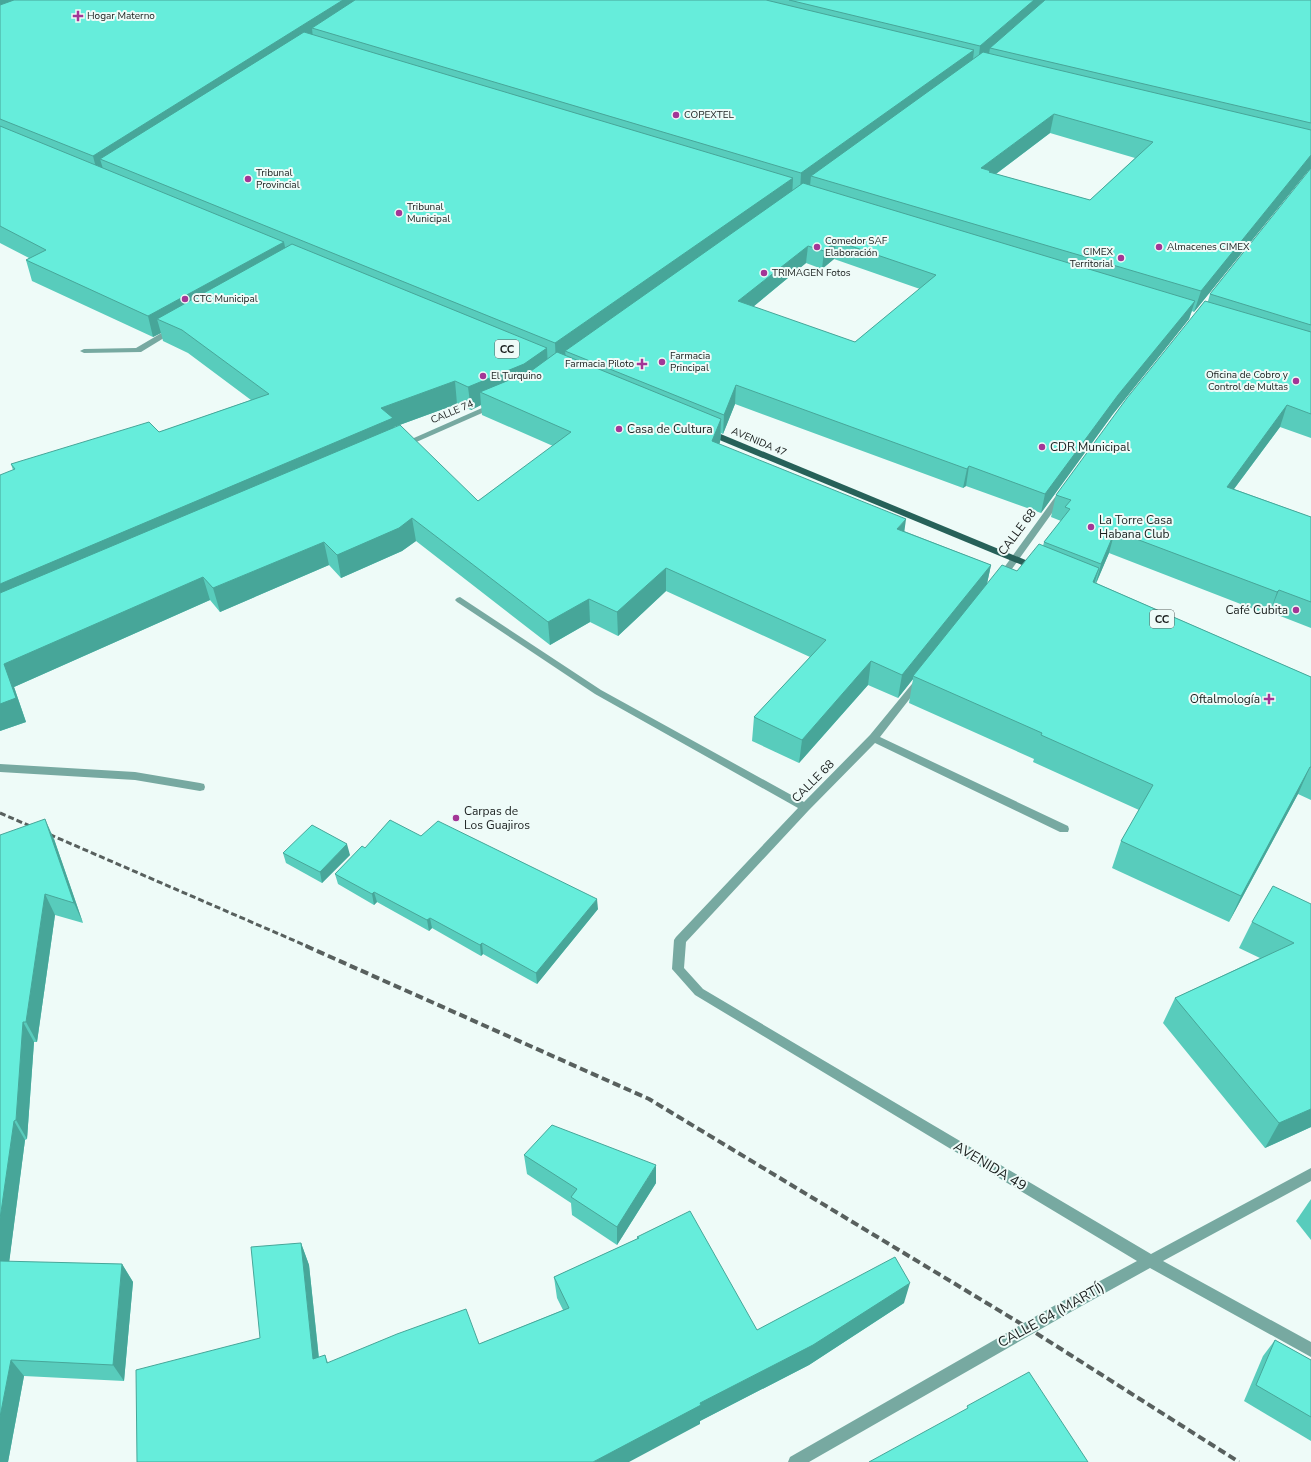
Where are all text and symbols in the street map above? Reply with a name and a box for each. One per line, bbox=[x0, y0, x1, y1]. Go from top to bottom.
place label: Hogar Materno bbox=[87, 9, 155, 23]
marker: Hogar Materno bbox=[72, 10, 84, 22]
place label: COPEXTEL bbox=[684, 108, 735, 122]
marker: COPEXTEL bbox=[671, 110, 681, 120]
place label: Tribunal Provincial bbox=[256, 166, 300, 192]
marker: Tribunal Provincial bbox=[243, 174, 253, 184]
place label: Tribunal Municipal bbox=[407, 200, 450, 226]
marker: Tribunal Municipal bbox=[394, 208, 404, 218]
place label: Comedor SAF Elaboración bbox=[825, 234, 888, 260]
place label: Almacenes CIMEX bbox=[1167, 240, 1250, 254]
marker: Comedor SAF Elaboración bbox=[812, 242, 822, 252]
marker: Almacenes CIMEX bbox=[1154, 242, 1164, 252]
place label: CIMEX Territorial bbox=[1070, 245, 1113, 271]
marker: CIMEX Territorial bbox=[1116, 253, 1126, 263]
place label: TRIMAGEN Fotos bbox=[772, 266, 851, 280]
marker: TRIMAGEN Fotos bbox=[759, 268, 769, 278]
place label: CTC Municipal bbox=[193, 292, 258, 306]
marker: CTC Municipal bbox=[180, 294, 190, 304]
road number: CC bbox=[495, 340, 519, 358]
place label: Farmacia Principal bbox=[670, 349, 710, 375]
place label: Farmacia Piloto bbox=[565, 357, 634, 371]
marker: Farmacia Principal bbox=[657, 357, 667, 367]
marker: Farmacia Piloto bbox=[637, 359, 647, 369]
place label: Oficina de Cobro y Control de Multas bbox=[1206, 368, 1289, 394]
place label: El Turquino bbox=[491, 369, 542, 383]
marker: El Turquino bbox=[478, 371, 488, 381]
marker: Oficina de Cobro y Control de Multas bbox=[1291, 376, 1301, 386]
street label: CALLE 74 bbox=[429, 397, 475, 427]
place label: Casa de Cultura bbox=[627, 421, 713, 437]
marker: Casa de Cultura bbox=[614, 424, 624, 434]
street label: AVENIDA 47 bbox=[729, 424, 789, 460]
place label: CDR Municipal bbox=[1050, 439, 1130, 455]
marker: CDR Municipal bbox=[1037, 442, 1047, 452]
street label: CALLE 68 bbox=[994, 506, 1040, 558]
place label: La Torre Casa Habana Club bbox=[1099, 512, 1172, 542]
marker: La Torre Casa Habana Club bbox=[1086, 522, 1096, 532]
place label: Café Cubita bbox=[1225, 602, 1288, 618]
marker: Café Cubita bbox=[1291, 605, 1301, 615]
road number: CC bbox=[1150, 610, 1174, 628]
place label: Oftalmología bbox=[1190, 691, 1260, 707]
marker: Oftalmología bbox=[1263, 693, 1275, 705]
street label: CALLE 68 bbox=[788, 756, 838, 806]
place label: Carpas de Los Guajiros bbox=[464, 803, 530, 833]
marker: Carpas de Los Guajiros bbox=[451, 813, 461, 823]
street label: AVENIDA 49 bbox=[950, 1137, 1030, 1195]
street label: CALLE 64 (MARTÍ) bbox=[994, 1278, 1108, 1352]

